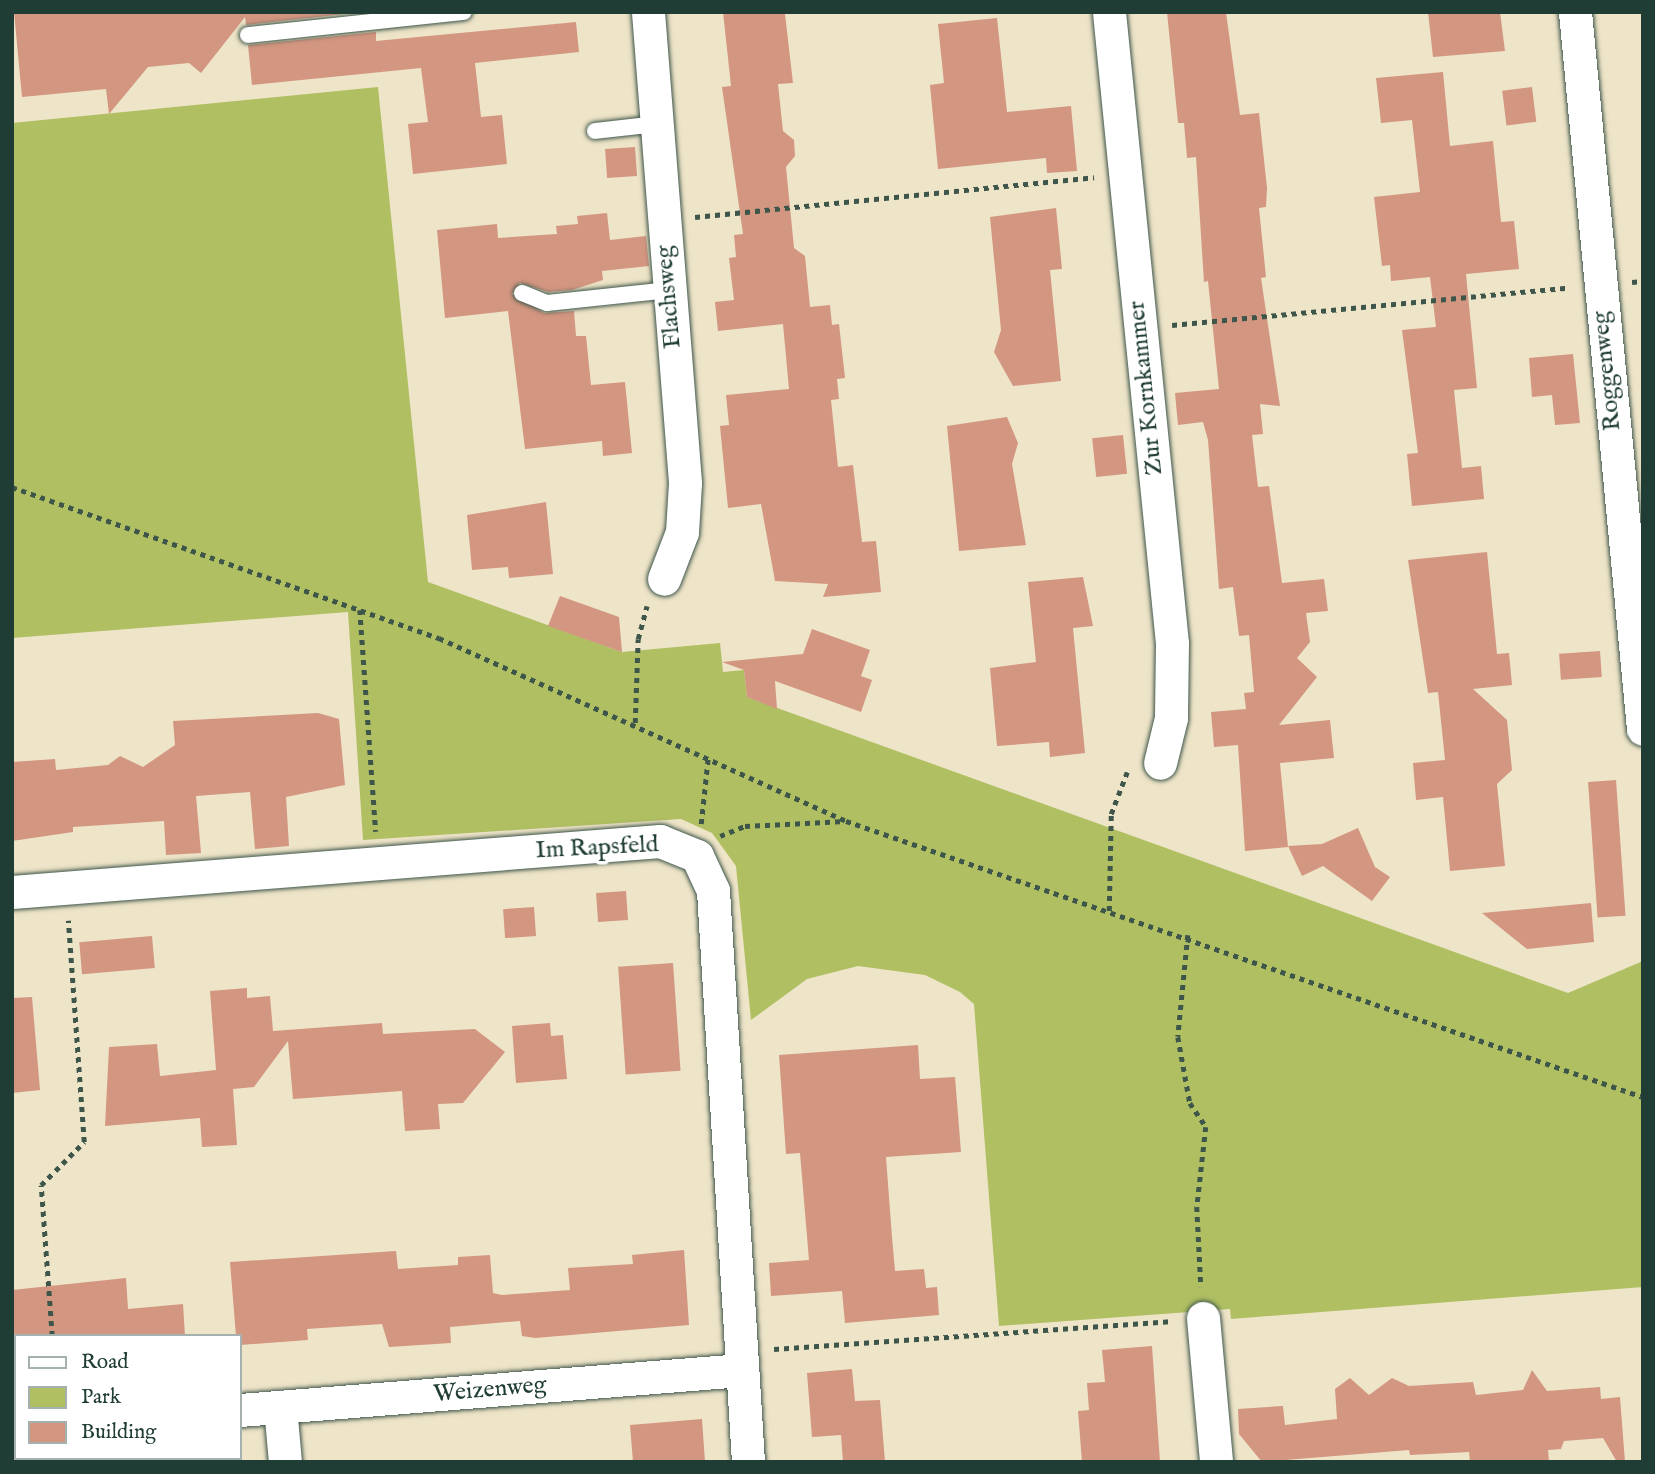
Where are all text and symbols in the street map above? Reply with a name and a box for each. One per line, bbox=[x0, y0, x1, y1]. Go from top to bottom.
street label: Flachsweg bbox=[650, 244, 688, 350]
street label: Zur Kornkammer bbox=[1123, 299, 1169, 477]
street label: Roggenweg bbox=[1586, 310, 1628, 432]
street label: Im Rapsfeld bbox=[535, 830, 659, 866]
legend bbox=[14, 1334, 242, 1460]
text: Road bbox=[81, 1349, 128, 1376]
street label: Weizenweg bbox=[432, 1371, 548, 1409]
text: Park bbox=[81, 1384, 121, 1411]
text: Building bbox=[81, 1419, 156, 1446]

